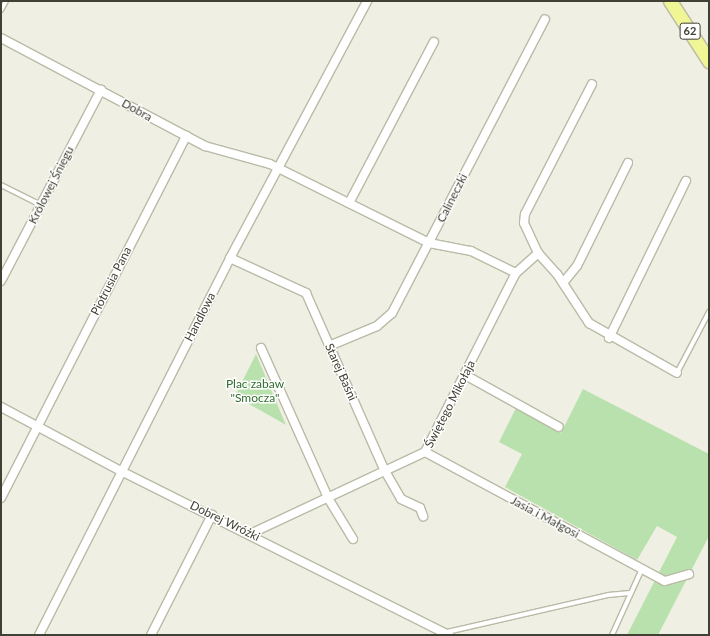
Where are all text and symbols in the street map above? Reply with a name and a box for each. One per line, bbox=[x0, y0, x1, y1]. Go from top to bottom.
road number: 62 bbox=[679, 22, 701, 40]
street label: Dobra bbox=[119, 96, 155, 124]
street label: Królowej Śniegu bbox=[25, 144, 77, 226]
street label: Calineczki bbox=[434, 171, 470, 225]
street label: Piotrusia Pana bbox=[88, 244, 134, 318]
street label: Handlowa bbox=[182, 290, 218, 344]
street label: Starej Baśni bbox=[322, 341, 360, 403]
street label: Świętego Mikołaja bbox=[422, 358, 478, 450]
park label: Plac zabaw "Smocza" bbox=[226, 377, 284, 405]
street label: Jasia i Małgosi bbox=[508, 493, 582, 541]
street label: Dobrej Wróżki bbox=[188, 498, 262, 544]

